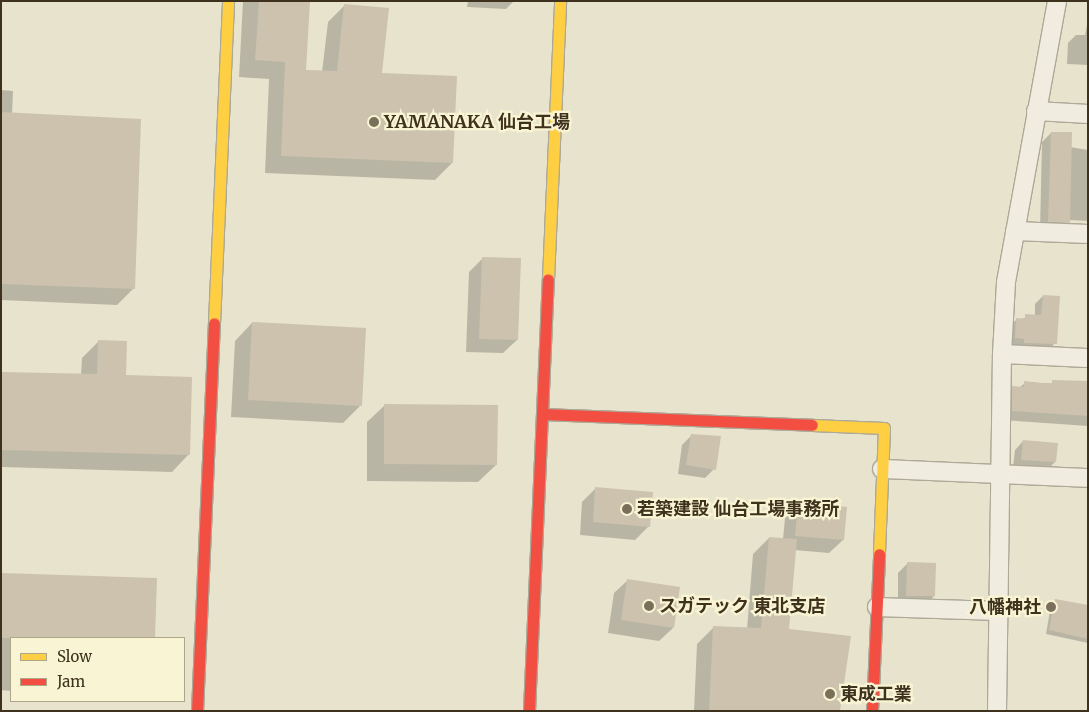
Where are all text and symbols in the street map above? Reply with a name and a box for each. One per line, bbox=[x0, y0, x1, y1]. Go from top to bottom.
place label: YAMANAKA 仙台工場 bbox=[384, 111, 570, 133]
marker: YAMANAKA 仙台工場 bbox=[368, 116, 380, 128]
place label: 若築建設 仙台工場事務所 bbox=[637, 498, 839, 520]
marker: 若築建設 仙台工場事務所 bbox=[621, 503, 633, 515]
place label: スガテック 東北支店 bbox=[659, 595, 825, 617]
place label: 八幡神社 bbox=[969, 596, 1041, 618]
marker: スガテック 東北支店 bbox=[643, 600, 655, 612]
marker: 八幡神社 bbox=[1045, 601, 1057, 613]
legend bbox=[10, 637, 185, 702]
text: Slow bbox=[57, 647, 92, 666]
text: Jam bbox=[57, 672, 85, 691]
place label: 東成工業 bbox=[840, 683, 912, 705]
marker: 東成工業 bbox=[824, 688, 836, 700]

